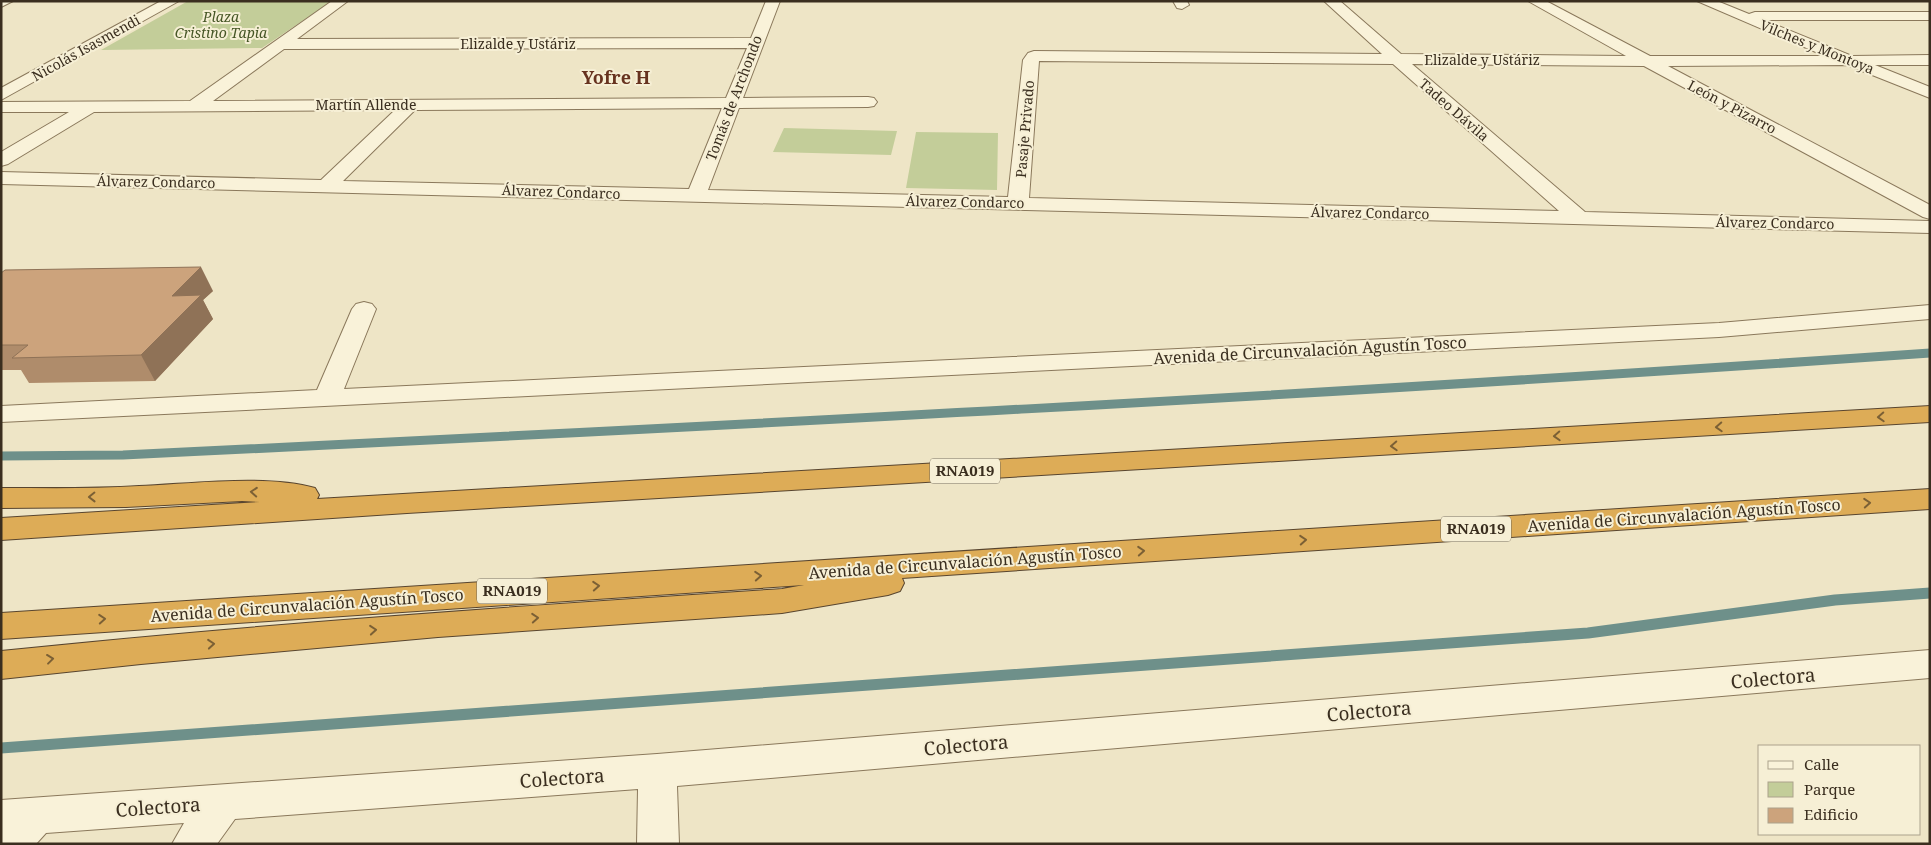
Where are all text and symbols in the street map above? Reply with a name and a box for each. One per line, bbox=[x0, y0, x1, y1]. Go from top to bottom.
park label: Plaza Cristino Tapia bbox=[175, 7, 268, 42]
street label: Nicolás Isasmendi bbox=[28, 10, 144, 85]
street label: Vilches y Montoya bbox=[1757, 15, 1877, 78]
street label: Tomás de Archondo bbox=[701, 32, 766, 163]
street label: Elizalde y Ustáriz bbox=[460, 34, 576, 53]
street label: Elizalde y Ustáriz bbox=[1424, 50, 1540, 69]
district label: Yofre H bbox=[582, 65, 651, 89]
street label: Tadeo Dávila bbox=[1415, 74, 1493, 145]
street label: León y Pizarro bbox=[1685, 75, 1780, 138]
street label: Pasaje Privado bbox=[1011, 79, 1038, 179]
street label: Martín Allende bbox=[316, 95, 416, 114]
street label: Álvarez Condarco bbox=[96, 171, 216, 192]
street label: Álvarez Condarco bbox=[501, 180, 621, 203]
street label: Álvarez Condarco bbox=[905, 191, 1025, 212]
street label: Álvarez Condarco bbox=[1310, 202, 1430, 223]
street label: Álvarez Condarco bbox=[1715, 212, 1835, 233]
street label: Avenida de Circunvalación Agustín Tosco bbox=[1153, 331, 1467, 369]
one-way arrow bbox=[1877, 411, 1885, 422]
one-way arrow bbox=[1715, 421, 1723, 432]
one-way arrow bbox=[1552, 431, 1560, 442]
one-way arrow bbox=[1390, 440, 1398, 451]
road number: RNA019 bbox=[930, 458, 1000, 484]
one-way arrow bbox=[250, 486, 258, 497]
one-way arrow bbox=[87, 492, 95, 502]
street label: Avenida de Circunvalación Agustín Tosco bbox=[1527, 493, 1841, 537]
one-way arrow bbox=[1863, 497, 1871, 508]
road number: RNA019 bbox=[1441, 516, 1511, 542]
one-way arrow bbox=[1299, 535, 1307, 546]
street label: Avenida de Circunvalación Agustín Tosco bbox=[808, 540, 1122, 584]
one-way arrow bbox=[1137, 546, 1145, 557]
one-way arrow bbox=[755, 570, 763, 581]
road number: RNA019 bbox=[477, 578, 547, 604]
one-way arrow bbox=[592, 580, 600, 591]
street label: Avenida de Circunvalación Agustín Tosco bbox=[150, 583, 464, 627]
one-way arrow bbox=[532, 612, 540, 623]
one-way arrow bbox=[99, 614, 107, 625]
one-way arrow bbox=[370, 624, 378, 635]
one-way arrow bbox=[208, 638, 216, 649]
one-way arrow bbox=[46, 654, 54, 665]
street label: Colectora bbox=[1730, 661, 1816, 695]
street label: Colectora bbox=[1326, 694, 1412, 728]
street label: Colectora bbox=[923, 728, 1009, 762]
legend bbox=[1758, 745, 1921, 835]
text: Calle bbox=[1804, 754, 1839, 774]
street label: Colectora bbox=[519, 762, 605, 794]
text: Parque bbox=[1804, 779, 1855, 799]
street label: Colectora bbox=[115, 791, 201, 823]
text: Edificio bbox=[1804, 804, 1858, 824]

